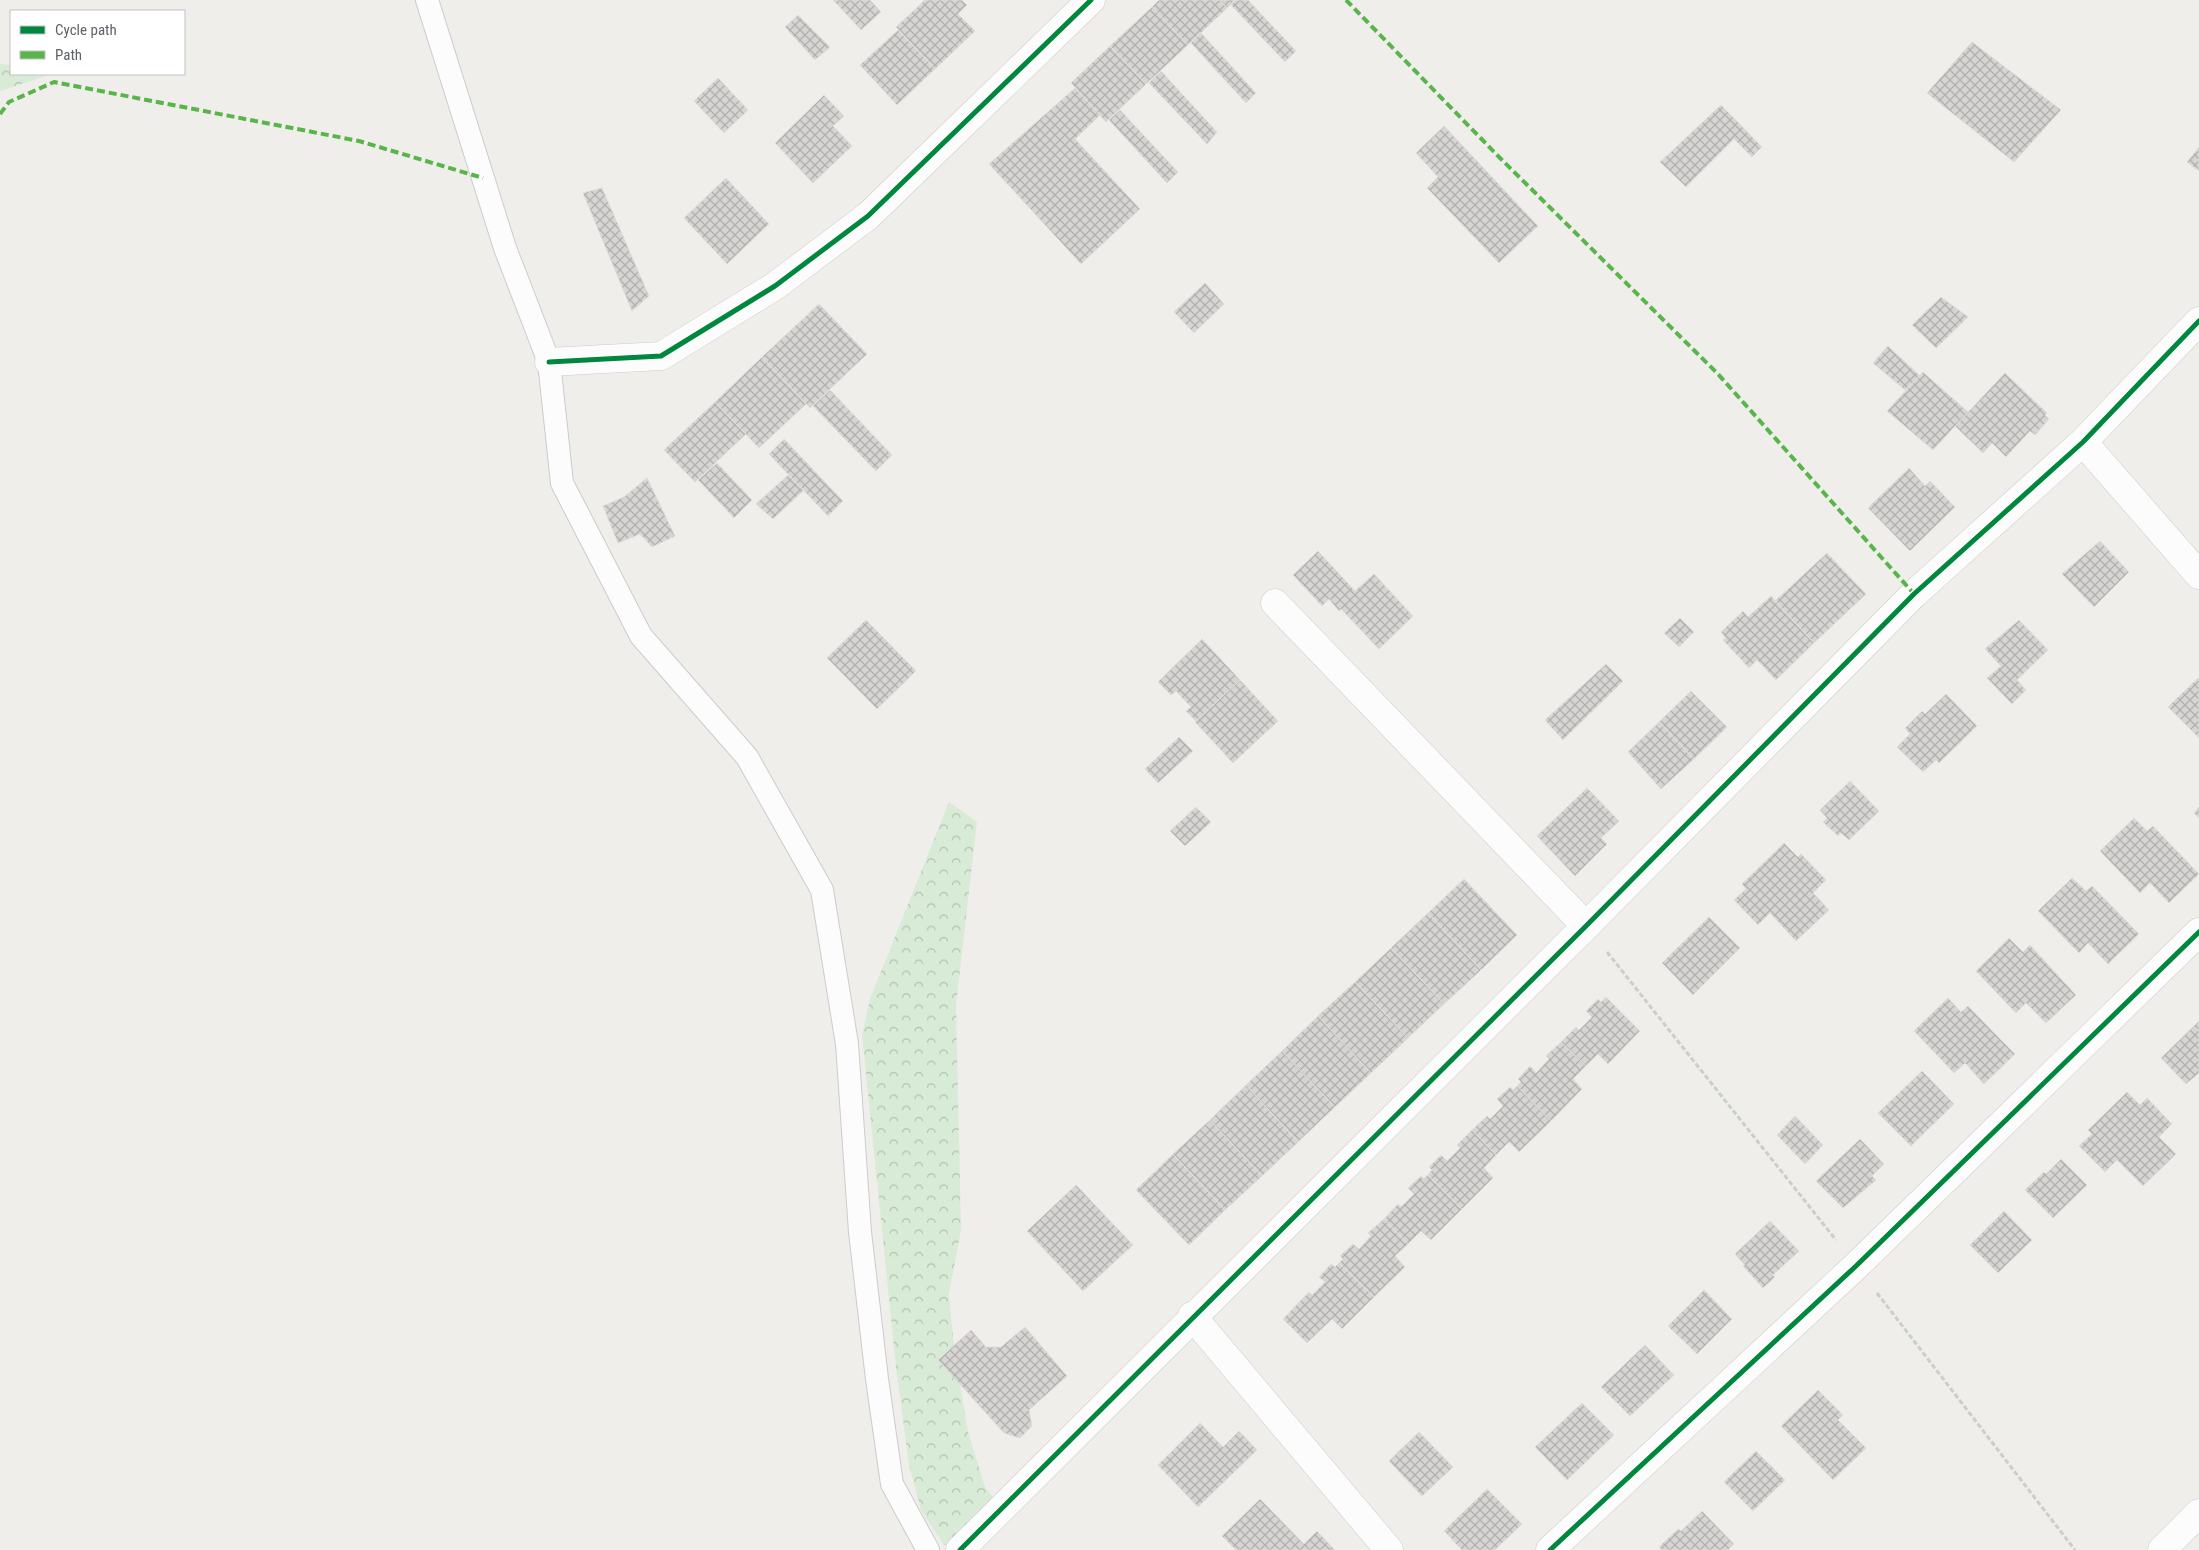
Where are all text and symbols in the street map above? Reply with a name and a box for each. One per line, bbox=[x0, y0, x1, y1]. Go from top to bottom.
legend bbox=[10, 10, 185, 75]
text: Cycle path bbox=[55, 21, 117, 39]
text: Path bbox=[55, 46, 82, 64]

